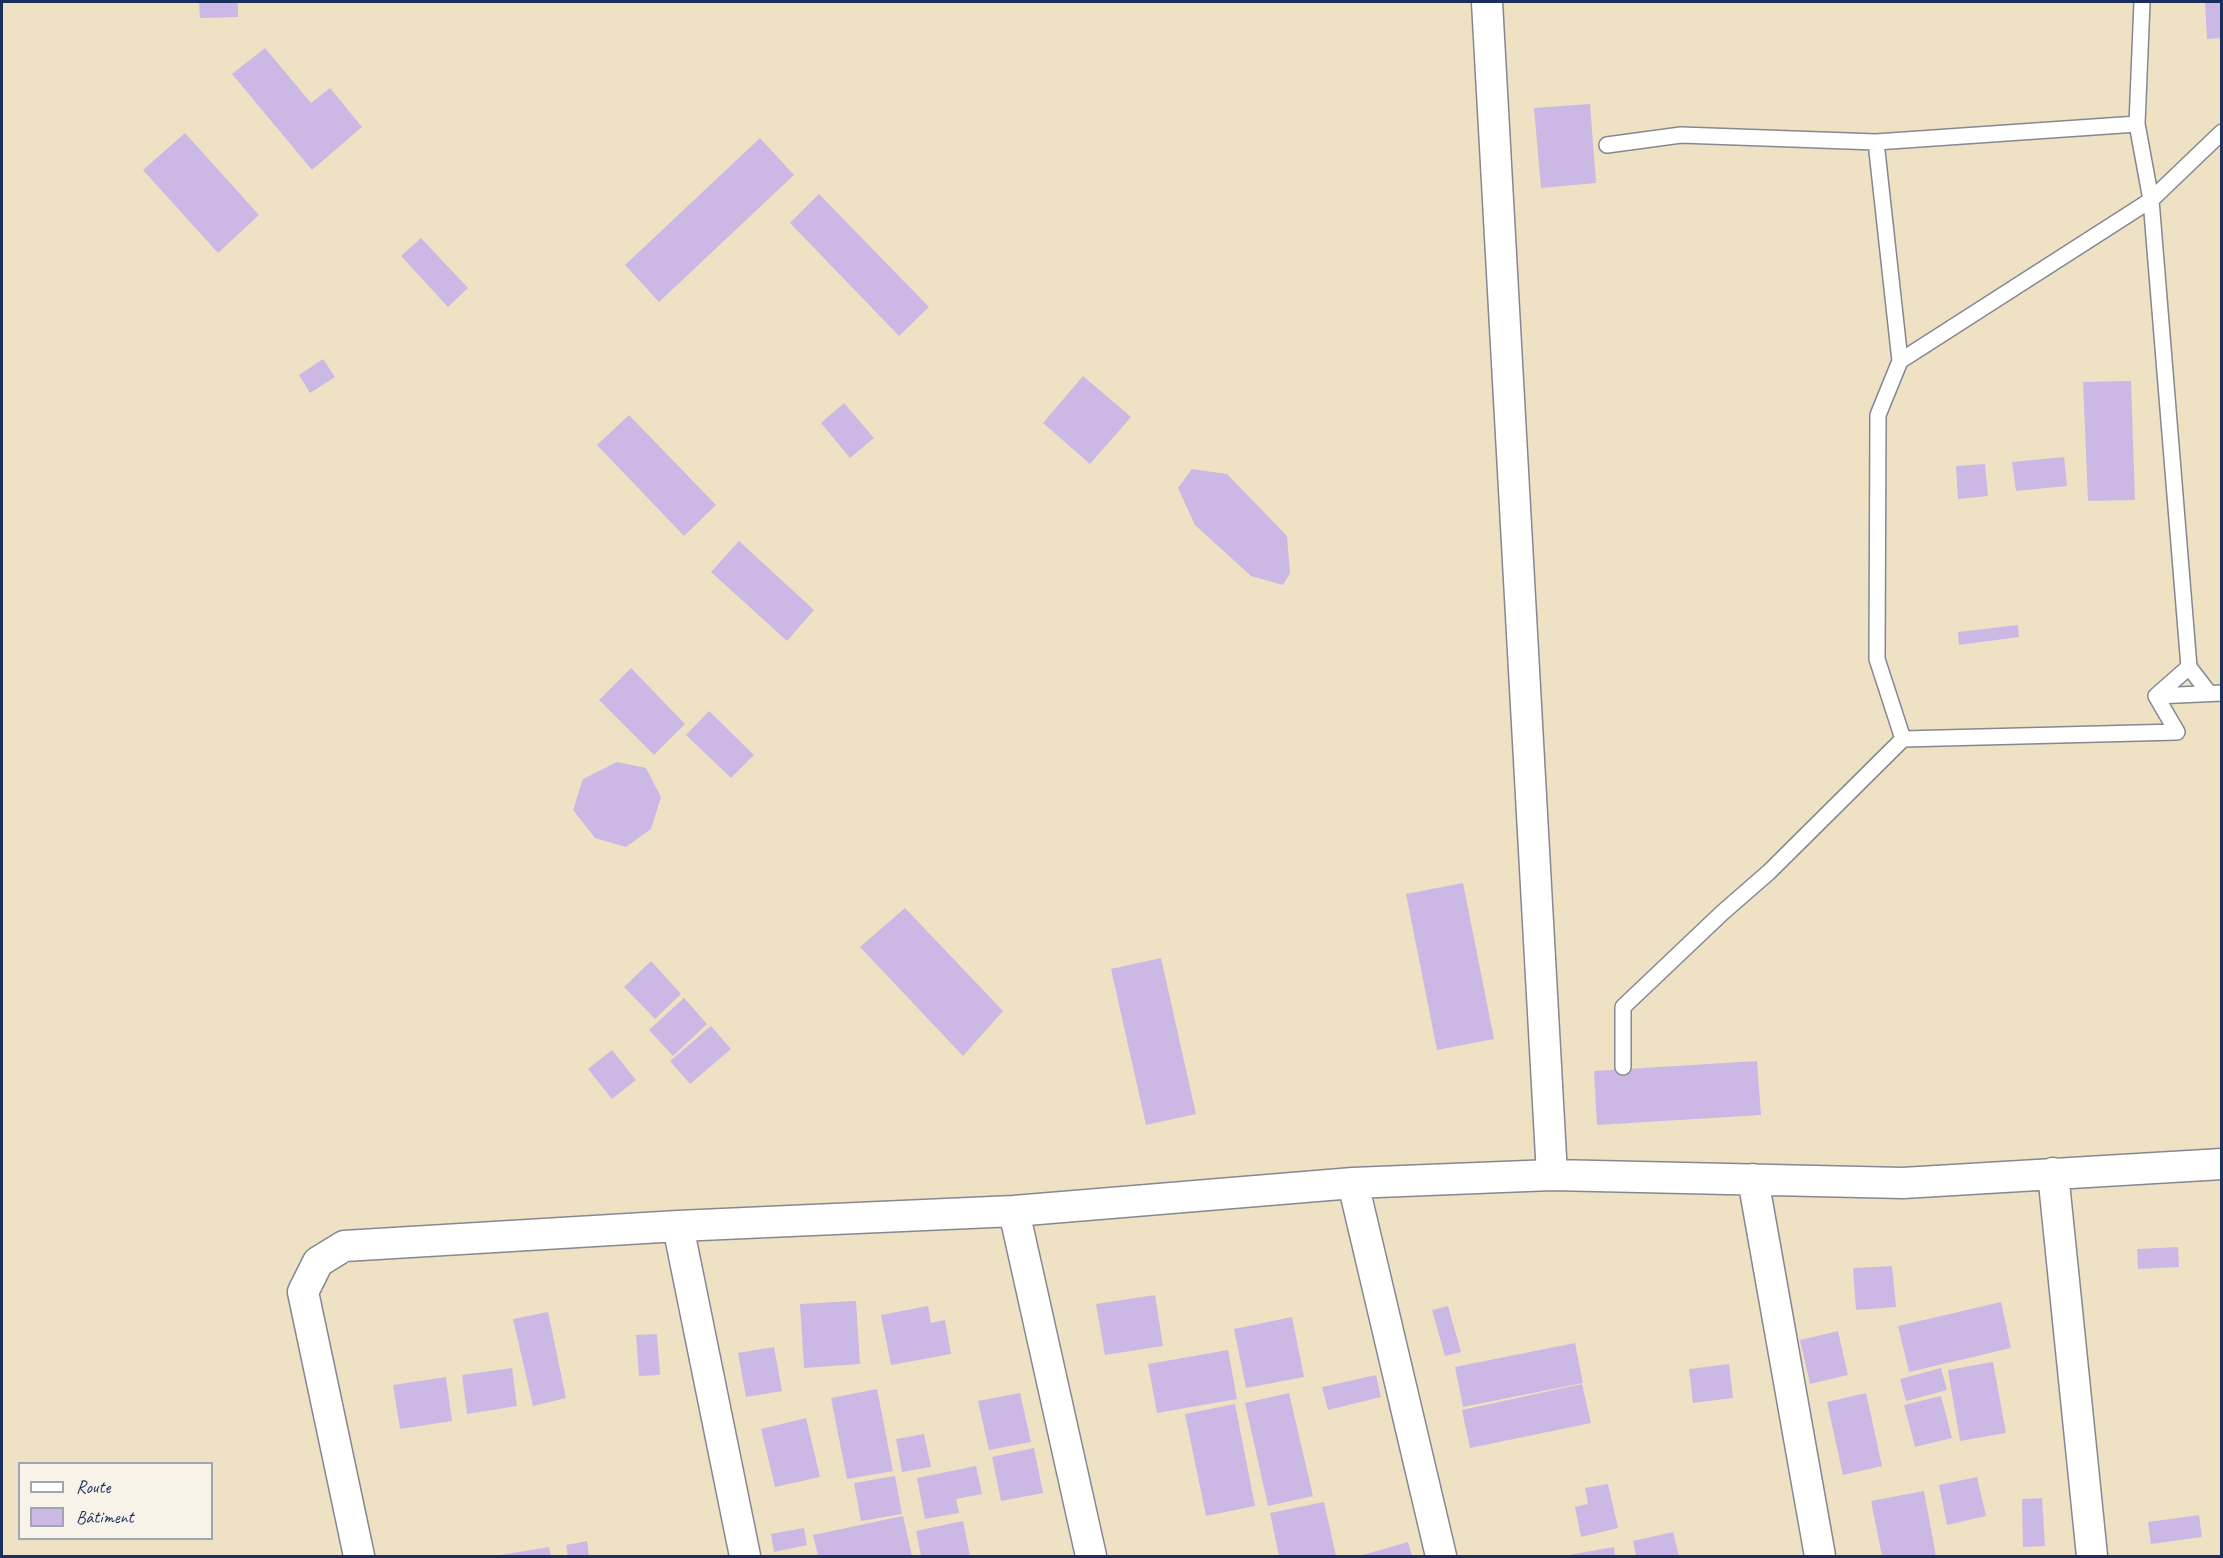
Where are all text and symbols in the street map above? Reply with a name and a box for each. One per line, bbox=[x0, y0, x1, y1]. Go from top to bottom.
legend bbox=[18, 1462, 213, 1540]
text: Route bbox=[76, 1476, 110, 1498]
text: Bâtiment bbox=[76, 1506, 134, 1528]

